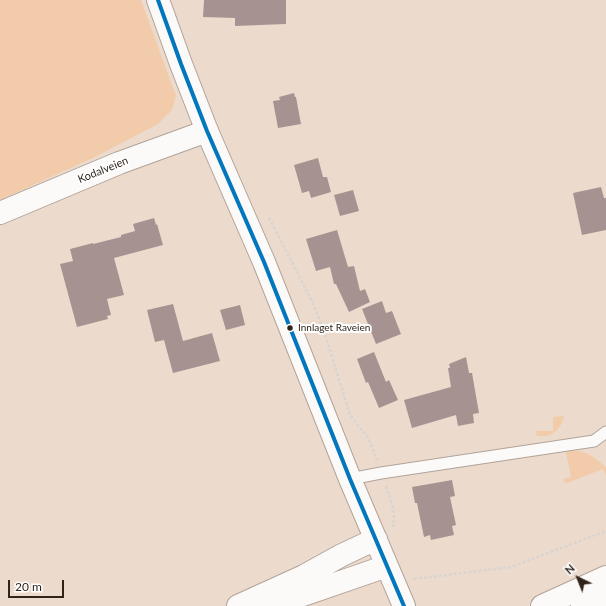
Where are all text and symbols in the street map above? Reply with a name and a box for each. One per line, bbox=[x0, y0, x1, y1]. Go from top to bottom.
street label: Kodalveien bbox=[76, 154, 130, 186]
place label: Innlaget Raveien bbox=[298, 322, 370, 334]
marker: Innlaget Raveien bbox=[285, 323, 295, 333]
north arrow bbox=[558, 558, 598, 598]
text: N bbox=[562, 561, 577, 577]
scale bar bbox=[10, 572, 66, 598]
text: 20 m bbox=[15, 579, 42, 594]

